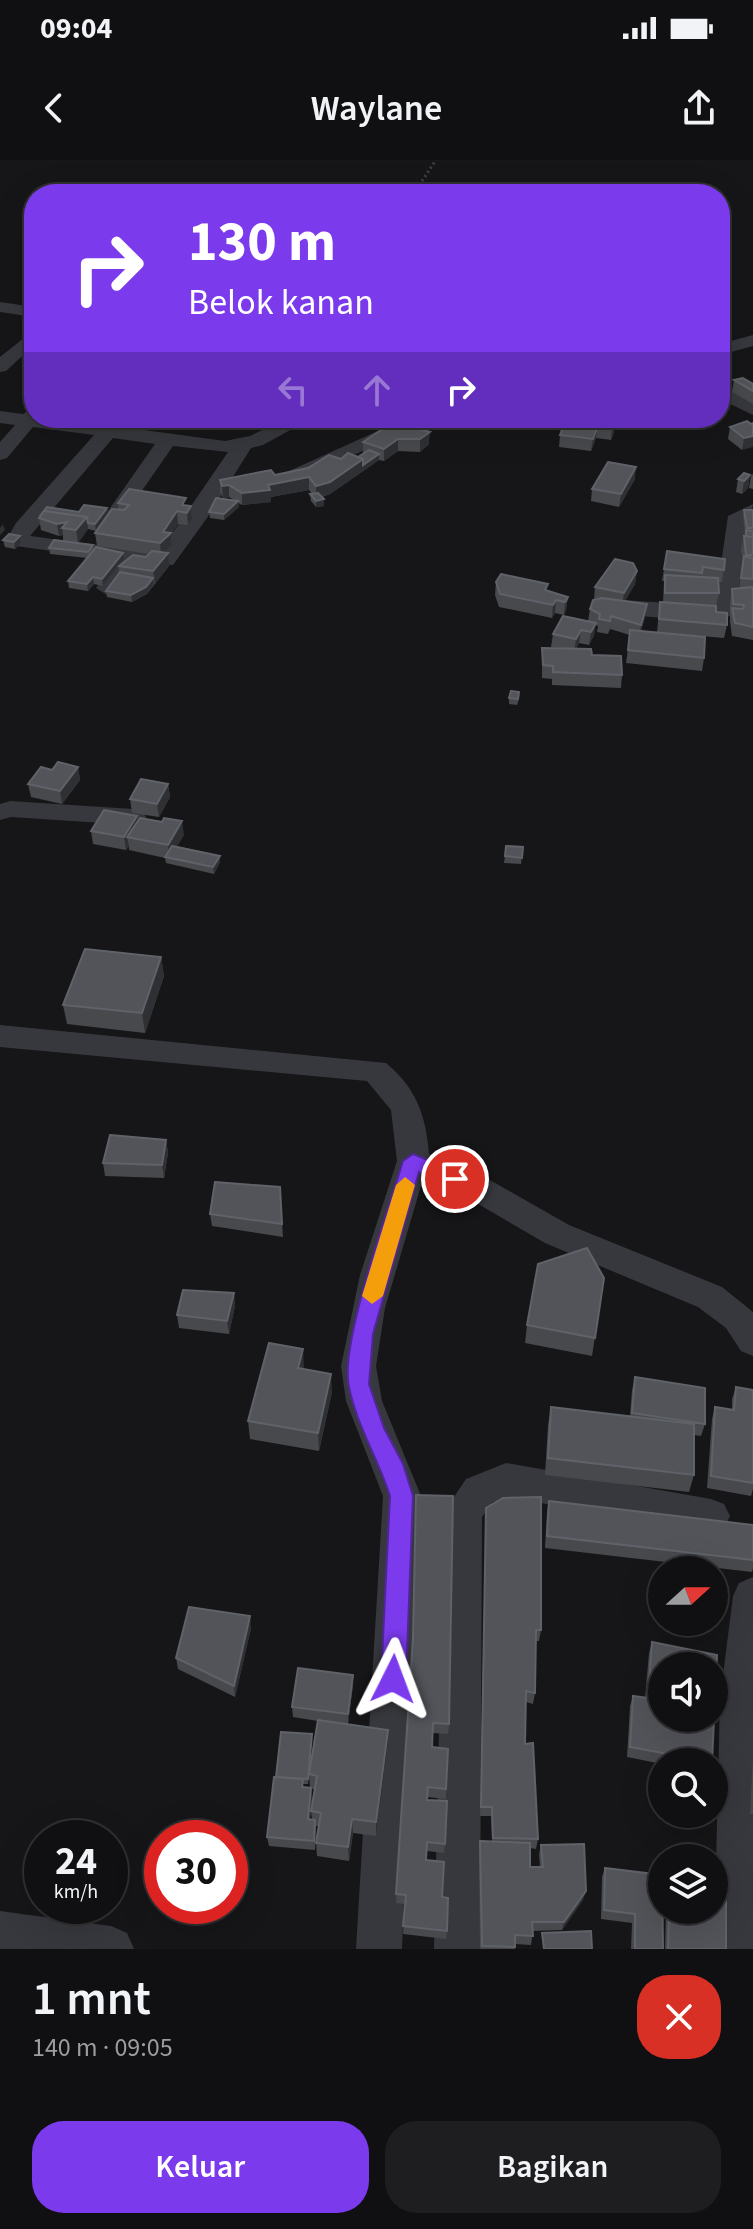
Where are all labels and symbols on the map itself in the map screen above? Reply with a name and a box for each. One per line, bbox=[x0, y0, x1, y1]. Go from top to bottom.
pin bbox=[421, 1145, 489, 1213]
north arrow bbox=[648, 1556, 728, 1636]
position arrow bbox=[351, 1637, 435, 1721]
speed limit sign: 30 bbox=[144, 1820, 248, 1924]

